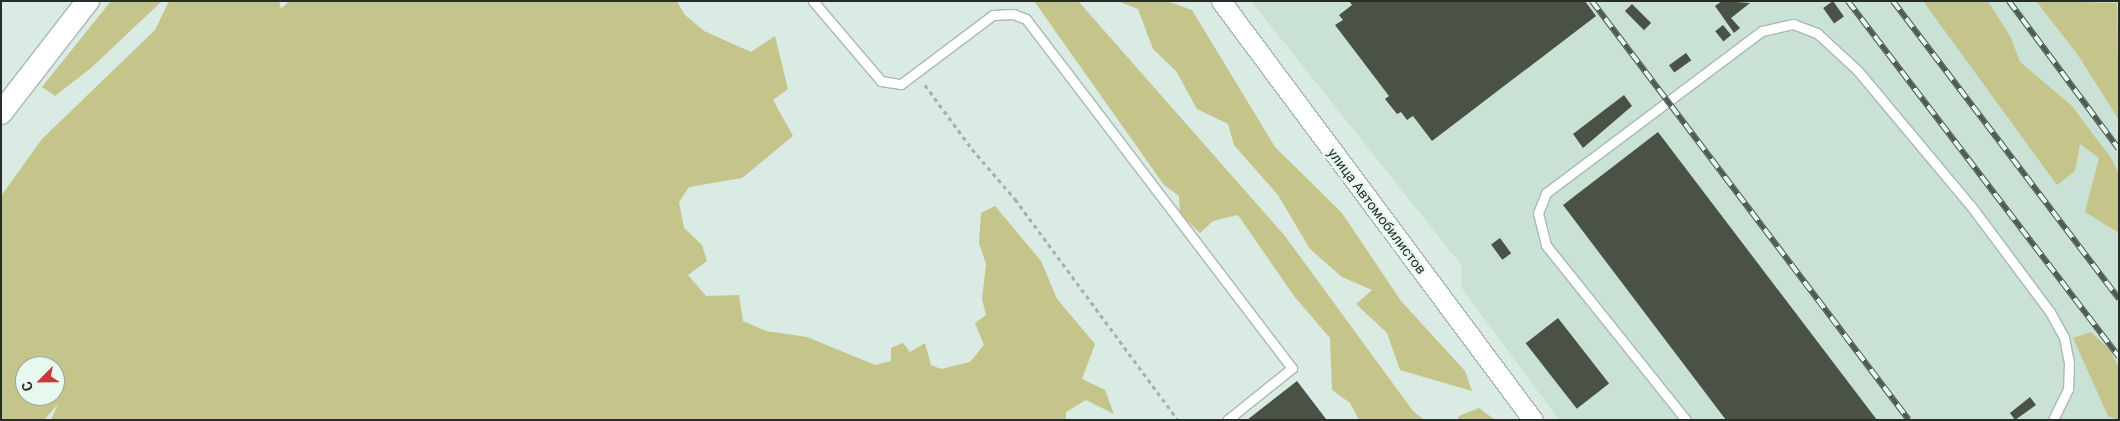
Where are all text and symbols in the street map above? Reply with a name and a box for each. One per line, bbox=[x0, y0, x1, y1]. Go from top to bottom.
street label: улица Автомобилистов bbox=[1324, 145, 1430, 277]
north arrow bbox=[15, 356, 65, 406]
text: С bbox=[18, 379, 36, 394]

